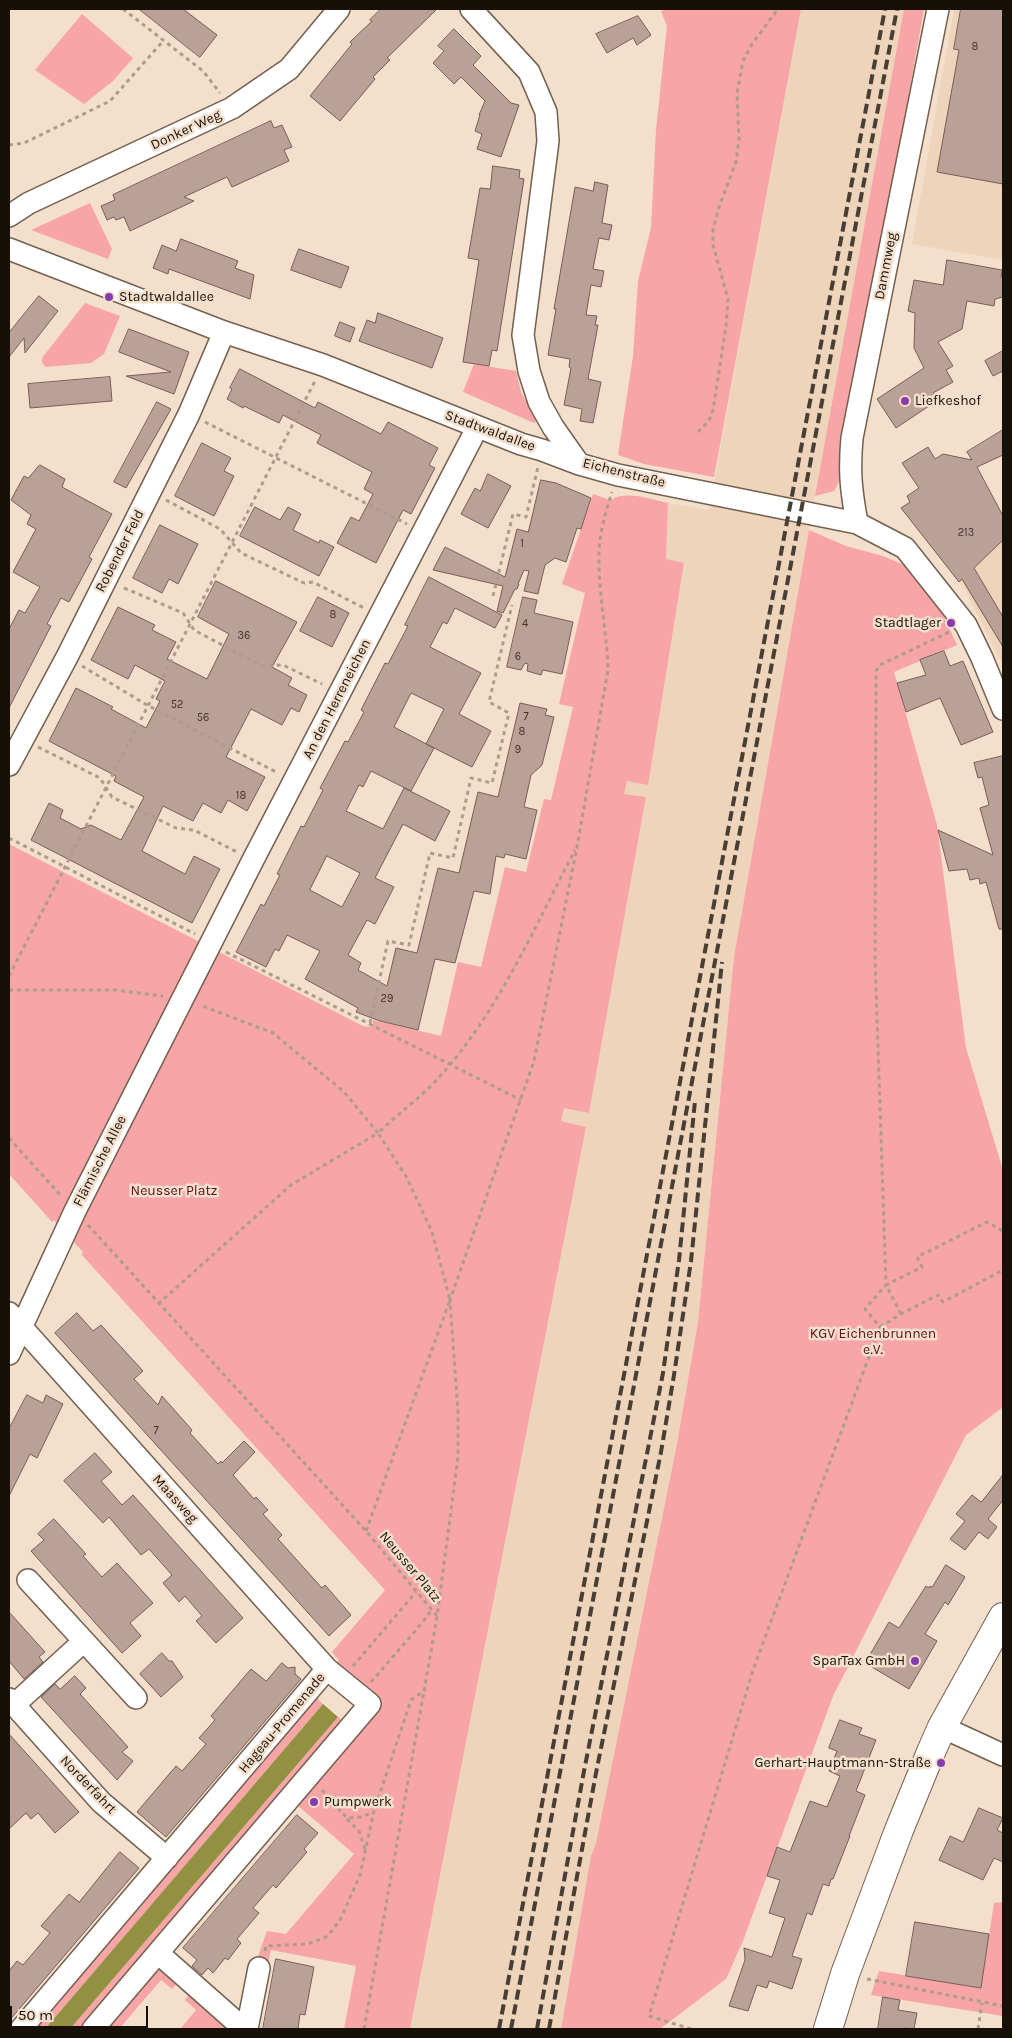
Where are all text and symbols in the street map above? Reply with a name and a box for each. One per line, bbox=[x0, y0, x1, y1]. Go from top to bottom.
house number: 8 bbox=[972, 40, 978, 54]
street label: Donker Weg bbox=[148, 106, 224, 154]
street label: Dammweg bbox=[871, 231, 901, 301]
place label: Stadtwaldallee bbox=[119, 289, 214, 305]
marker: Stadtwaldallee bbox=[103, 291, 115, 303]
place label: Liefkeshof bbox=[915, 393, 981, 409]
marker: Liefkeshof bbox=[899, 395, 911, 407]
street label: Stadtwaldallee bbox=[442, 407, 538, 455]
street label: Eichenstraße bbox=[581, 455, 667, 491]
street label: Robender Feld bbox=[92, 507, 148, 595]
house number: 213 bbox=[958, 526, 974, 540]
house number: 1 bbox=[520, 537, 524, 551]
house number: 8 bbox=[330, 608, 336, 622]
place label: Stadtlager bbox=[874, 615, 941, 631]
house number: 4 bbox=[522, 617, 528, 631]
marker: Stadtlager bbox=[945, 617, 957, 629]
house number: 36 bbox=[238, 629, 250, 643]
street label: An den Herreneichen bbox=[300, 636, 374, 762]
house number: 6 bbox=[515, 650, 521, 664]
house number: 52 bbox=[171, 698, 183, 712]
house number: 7 bbox=[523, 710, 529, 724]
house number: 56 bbox=[197, 711, 209, 725]
house number: 8 bbox=[519, 725, 525, 739]
house number: 9 bbox=[515, 743, 521, 757]
house number: 18 bbox=[236, 789, 246, 803]
house number: 29 bbox=[381, 992, 393, 1006]
street label: Flämische Allee bbox=[70, 1113, 130, 1209]
park label: Neusser Platz bbox=[131, 1183, 217, 1199]
park label: KGV Eichenbrunnen e.V. bbox=[810, 1326, 936, 1358]
house number: 7 bbox=[153, 1424, 159, 1438]
street label: Maasweg bbox=[149, 1471, 201, 1527]
street label: Neusser Platz bbox=[376, 1528, 444, 1606]
place label: SparTax GmbH bbox=[813, 1653, 905, 1669]
marker: SparTax GmbH bbox=[909, 1655, 921, 1667]
street label: Hageau-Promenade bbox=[235, 1669, 329, 1777]
street label: Norderfahrt bbox=[56, 1753, 120, 1817]
place label: Gerhart-Hauptmann-Straße bbox=[755, 1755, 931, 1771]
marker: Gerhart-Hauptmann-Straße bbox=[935, 1757, 947, 1769]
place label: Pumpwerk bbox=[324, 1794, 392, 1810]
marker: Pumpwerk bbox=[308, 1796, 320, 1808]
scale bar bbox=[12, 1996, 150, 2028]
text: 50 m bbox=[18, 2006, 53, 2024]

